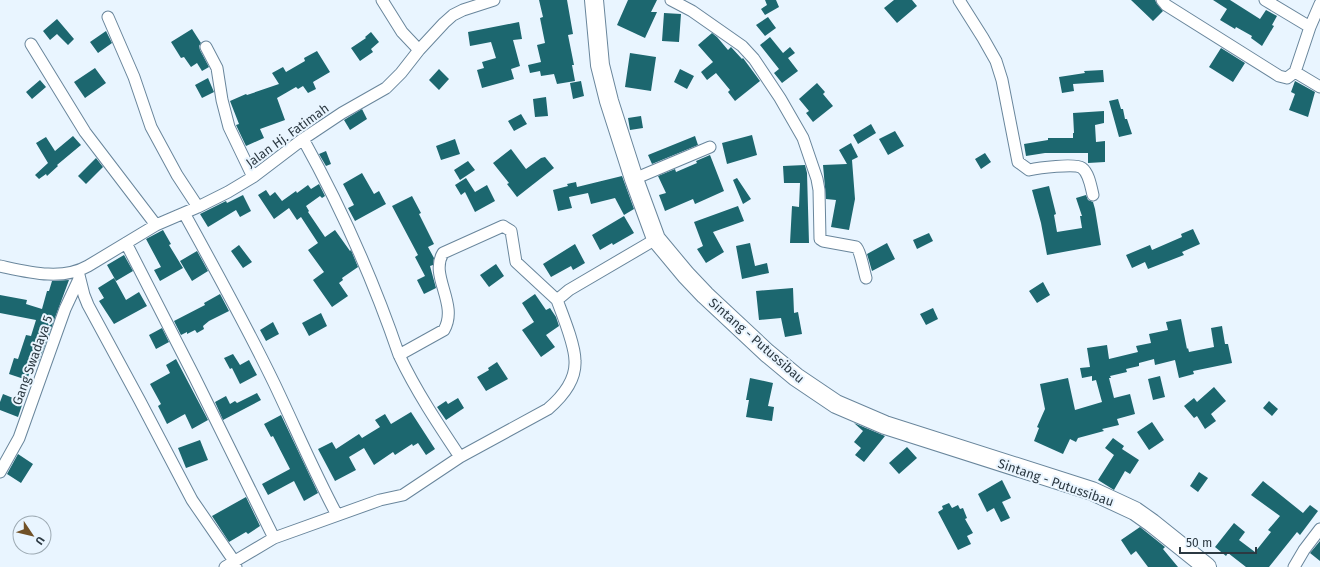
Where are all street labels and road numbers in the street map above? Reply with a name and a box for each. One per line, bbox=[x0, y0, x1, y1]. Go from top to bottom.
street label: Jalan Hj. Fatimah bbox=[243, 100, 332, 170]
street label: Sintang - Putussibau bbox=[706, 295, 807, 386]
street label: Gang Swadaya 5 bbox=[9, 313, 56, 407]
street label: Sintang - Putussibau bbox=[996, 456, 1116, 509]

